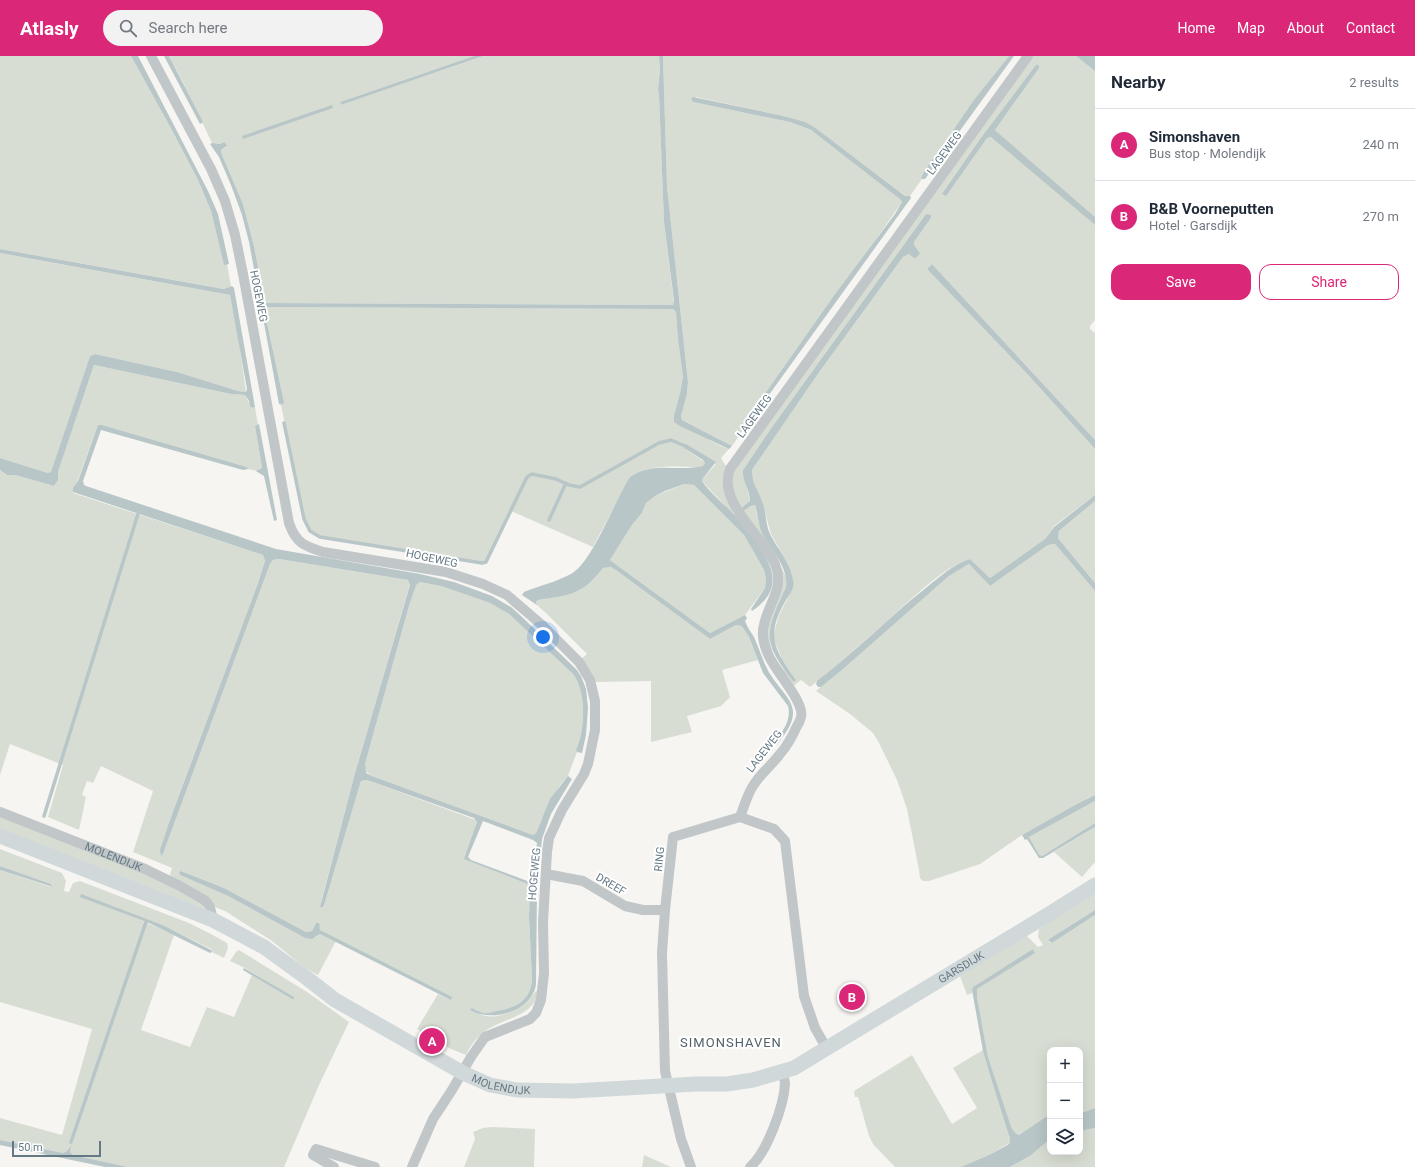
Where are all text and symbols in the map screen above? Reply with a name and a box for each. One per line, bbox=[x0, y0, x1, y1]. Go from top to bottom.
search box bbox=[103, 10, 383, 46]
text: Atlasly bbox=[20, 17, 79, 40]
icon: search bbox=[117, 17, 139, 39]
text: Search here bbox=[149, 19, 228, 37]
text: Home bbox=[1177, 20, 1215, 36]
text: Map bbox=[1237, 20, 1265, 36]
text: About bbox=[1287, 20, 1324, 36]
text: Contact bbox=[1346, 20, 1395, 36]
text: Nearby bbox=[1111, 72, 1166, 92]
text: 2 results bbox=[1349, 75, 1399, 90]
text: Simonshaven bbox=[1149, 128, 1240, 146]
street label: LAGEWEG bbox=[924, 129, 964, 178]
text: A bbox=[1120, 137, 1128, 152]
text: 240 m bbox=[1362, 137, 1399, 152]
text: Bus stop · Molendijk bbox=[1149, 146, 1266, 161]
text: B&B Voorneputten bbox=[1149, 200, 1274, 218]
text: B bbox=[1120, 209, 1128, 224]
text: 270 m bbox=[1362, 209, 1399, 224]
text: Hotel · Garsdijk bbox=[1149, 218, 1237, 233]
button: Save bbox=[1111, 264, 1251, 300]
button: Share bbox=[1259, 264, 1399, 300]
street label: HOGEWEG bbox=[247, 269, 270, 323]
street label: LAGEWEG bbox=[734, 392, 774, 441]
street label: HOGEWEG bbox=[405, 547, 459, 570]
your location bbox=[533, 627, 553, 647]
street label: LAGEWEG bbox=[744, 727, 785, 775]
street label: MOLENDIJK bbox=[83, 840, 144, 874]
street label: RING bbox=[652, 846, 667, 872]
street label: HOGEWEG bbox=[526, 847, 543, 901]
street label: DREEF bbox=[593, 871, 628, 898]
street label: GARSDIJK bbox=[936, 949, 987, 986]
pin: B bbox=[839, 982, 865, 1012]
pin: A bbox=[419, 1026, 445, 1056]
district label: SIMONSHAVEN bbox=[680, 1035, 782, 1050]
map controls bbox=[1047, 1047, 1083, 1155]
button: + bbox=[1047, 1047, 1083, 1083]
street label: MOLENDIJK bbox=[469, 1072, 531, 1097]
button: − bbox=[1047, 1083, 1083, 1119]
button: layers bbox=[1047, 1119, 1083, 1155]
scale bar bbox=[12, 1139, 101, 1158]
text: 50 m bbox=[18, 1141, 43, 1154]

